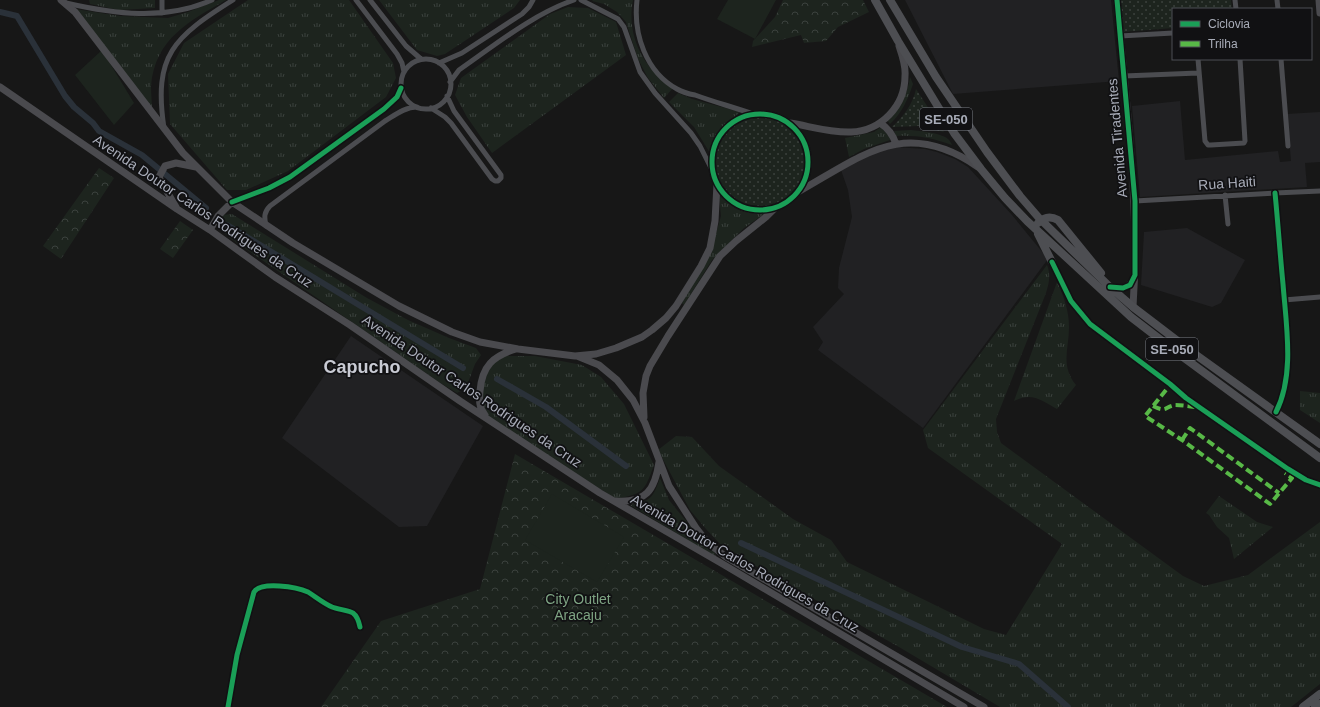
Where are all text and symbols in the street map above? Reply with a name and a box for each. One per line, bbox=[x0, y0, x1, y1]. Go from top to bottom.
legend bbox=[1172, 8, 1312, 60]
text: Ciclovia bbox=[1208, 17, 1250, 31]
text: Trilha bbox=[1208, 37, 1238, 51]
street label: Avenida Tiradentes bbox=[1104, 78, 1130, 198]
road number: SE-050 bbox=[920, 108, 972, 130]
street label: Avenida Doutor Carlos Rodrigues da Cruz bbox=[90, 131, 316, 291]
street label: Rua Haiti bbox=[1198, 173, 1256, 193]
street label: Avenida Doutor Carlos Rodrigues da Cruz bbox=[359, 311, 585, 471]
road number: SE-050 bbox=[1146, 338, 1198, 360]
district label: Capucho bbox=[323, 357, 401, 377]
street label: Avenida Doutor Carlos Rodrigues da Cruz bbox=[628, 491, 862, 635]
park label: City Outlet Aracaju bbox=[545, 591, 611, 623]

